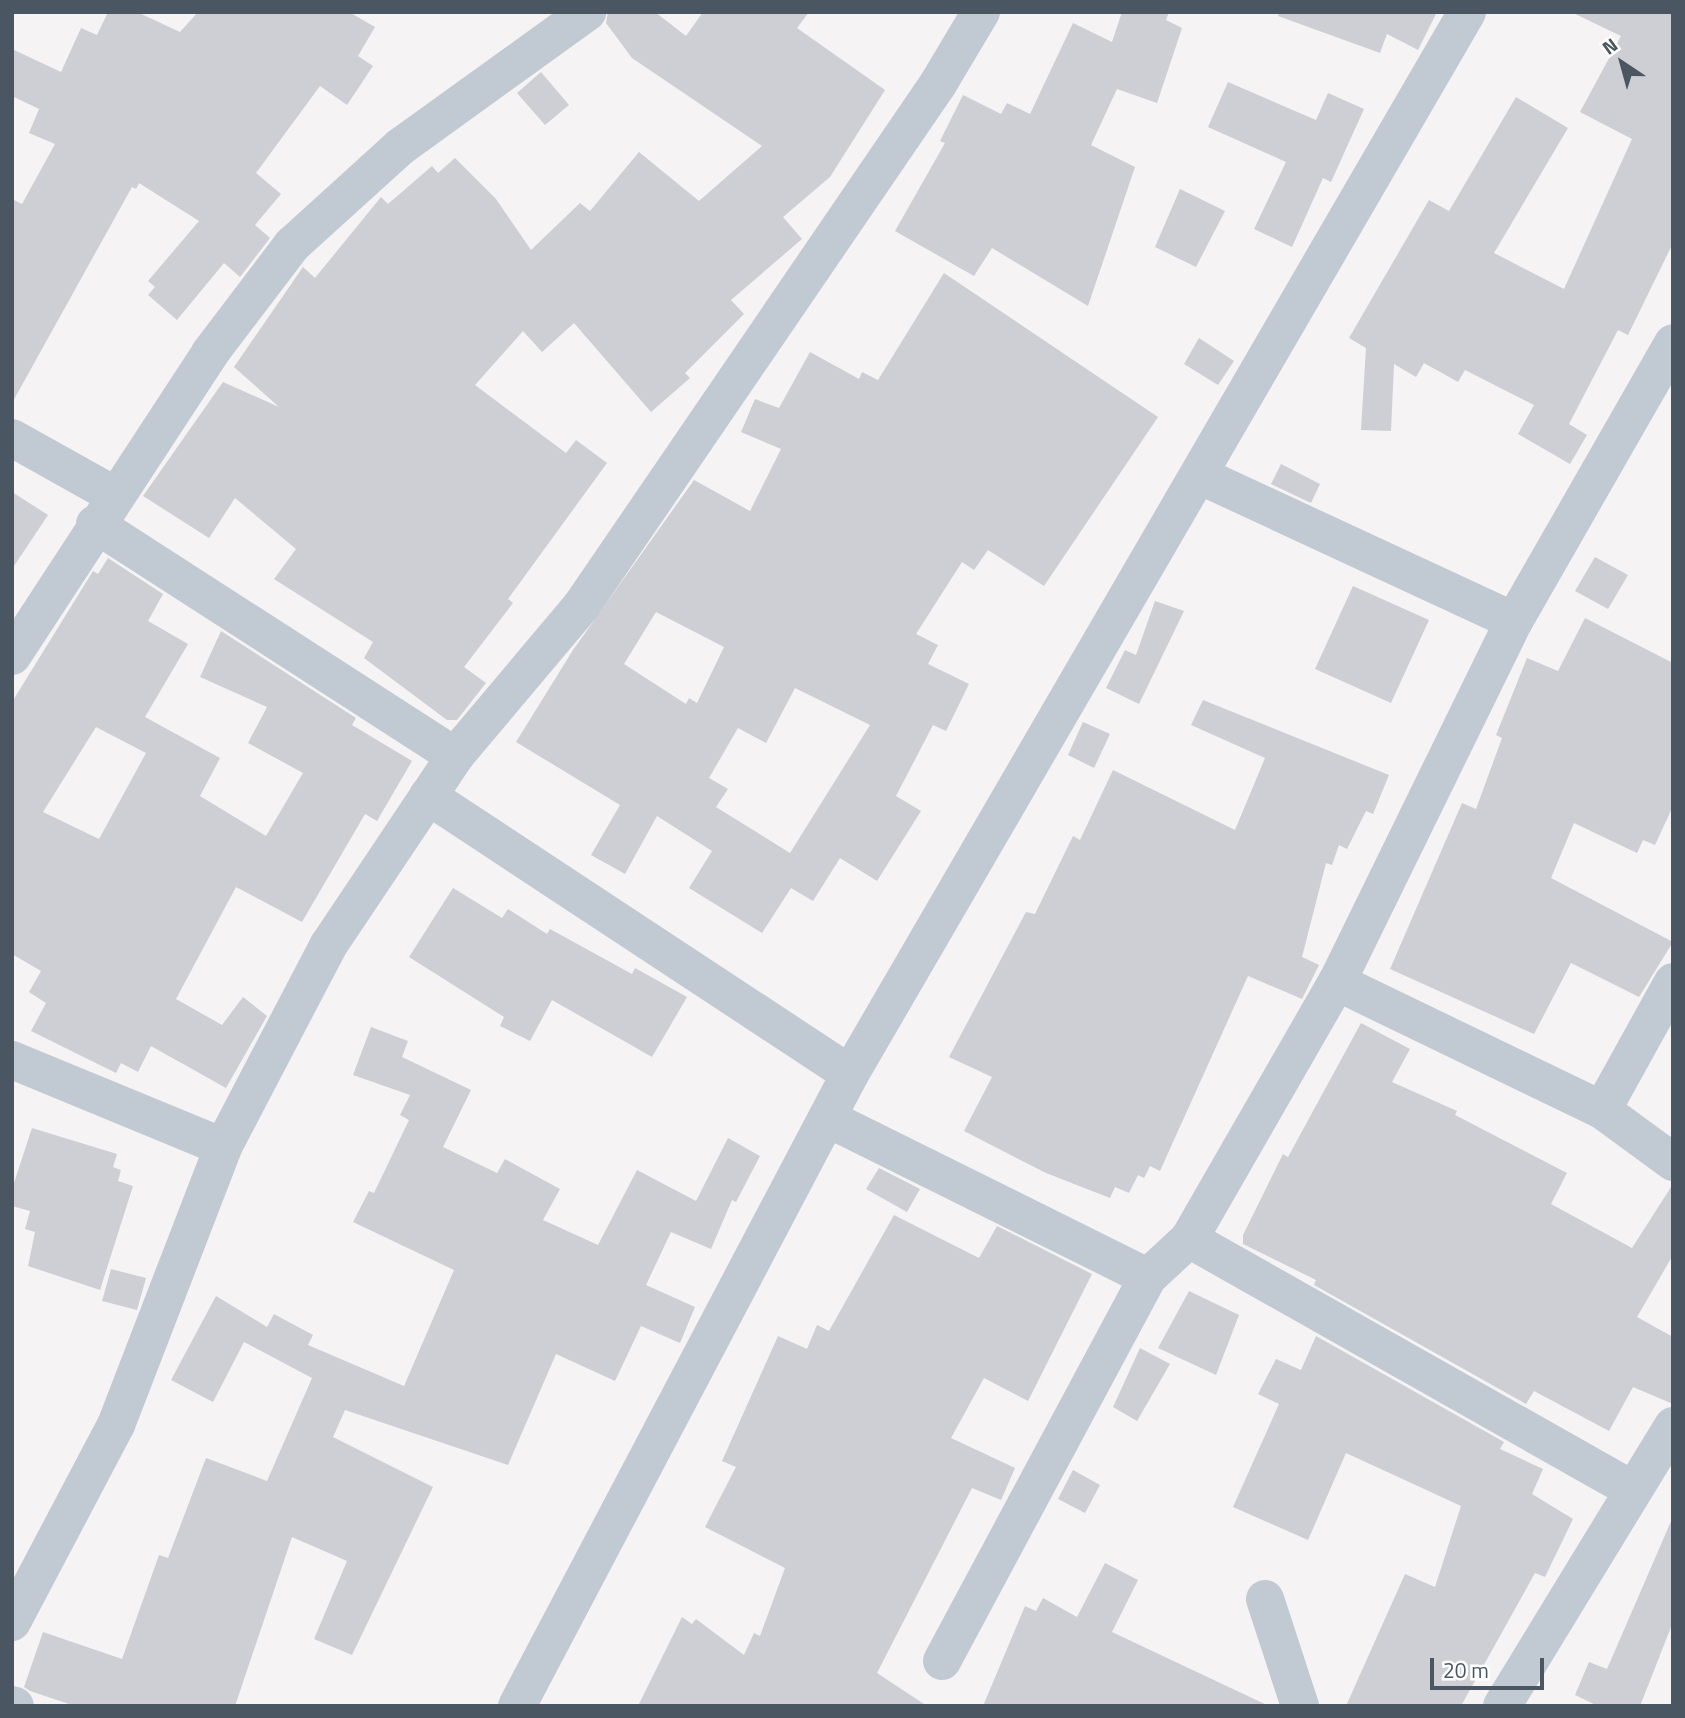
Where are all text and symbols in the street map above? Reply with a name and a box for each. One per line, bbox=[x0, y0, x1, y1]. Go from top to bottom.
north arrow bbox=[1587, 28, 1657, 98]
text: N bbox=[1596, 30, 1623, 61]
scale bar bbox=[1433, 1644, 1547, 1688]
text: 20 m bbox=[1443, 1654, 1489, 1686]

